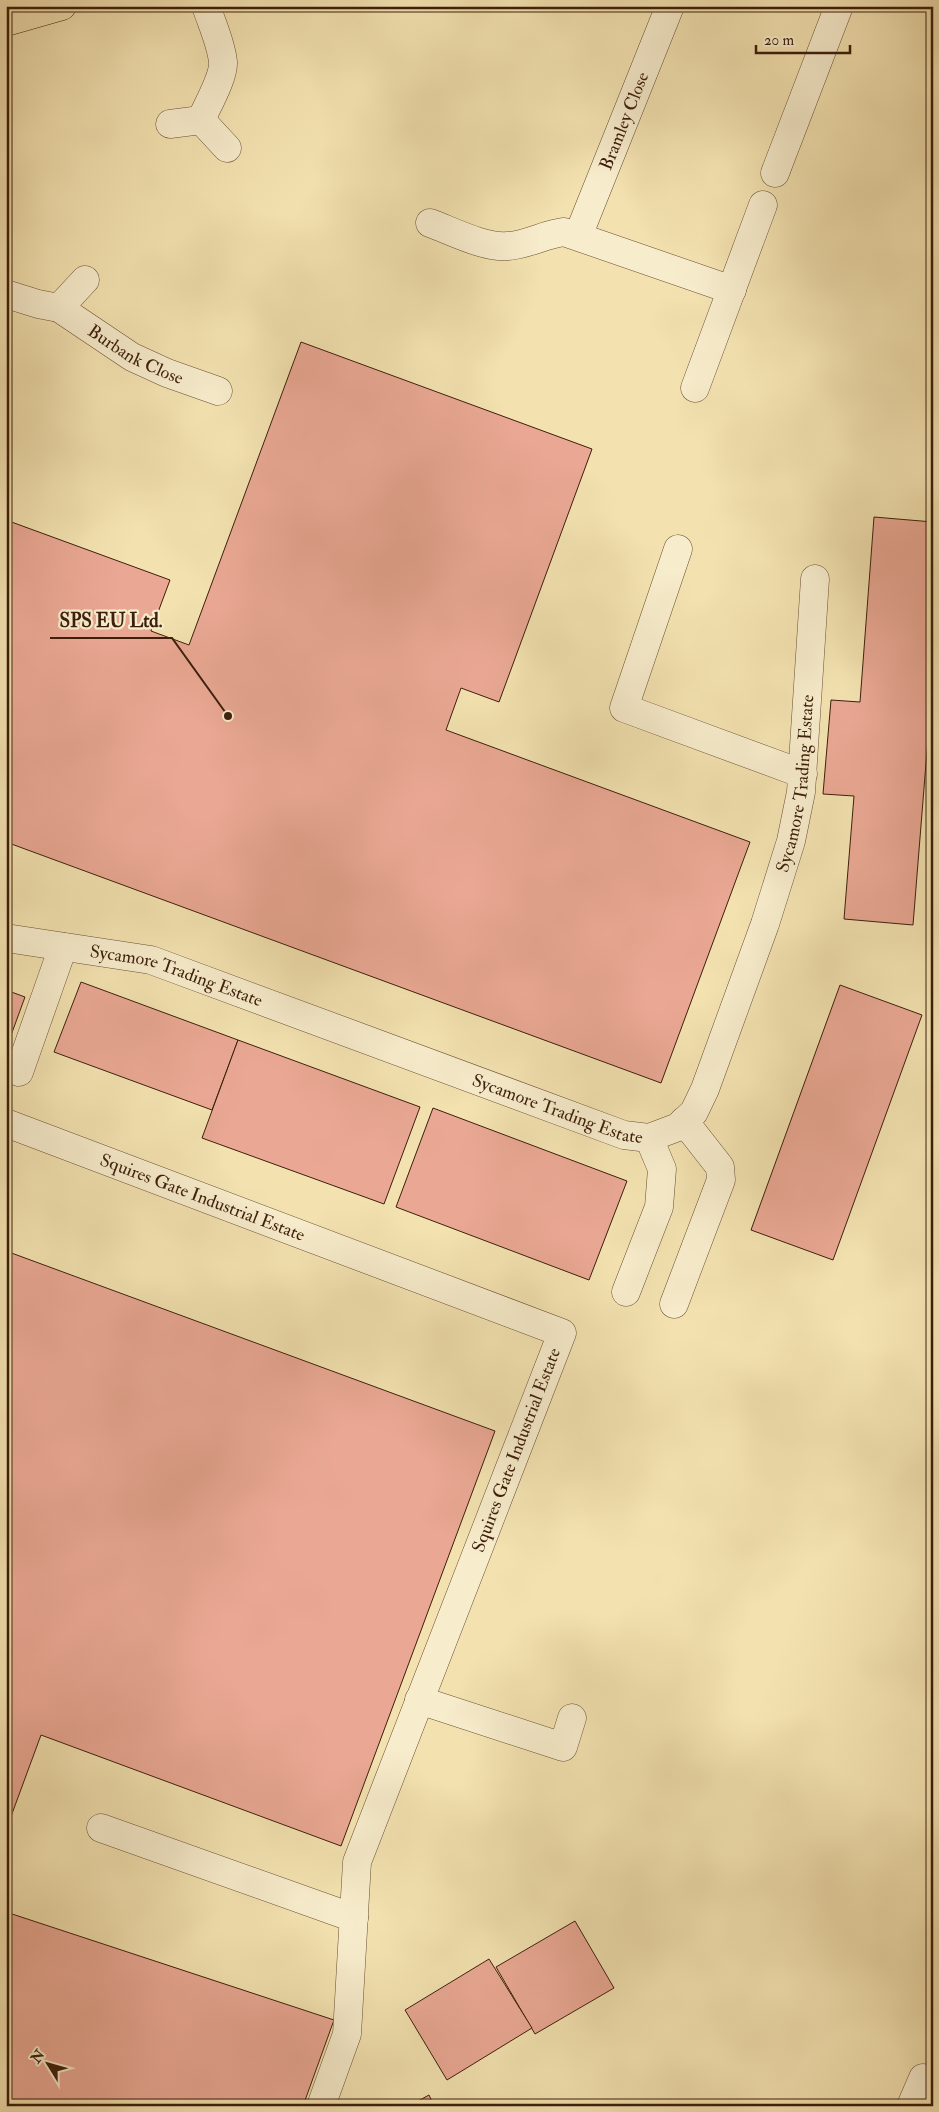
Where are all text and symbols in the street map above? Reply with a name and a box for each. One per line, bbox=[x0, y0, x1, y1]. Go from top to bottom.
scale bar bbox=[756, 22, 850, 54]
text: 20 m bbox=[764, 31, 794, 50]
street label: Bramley Close bbox=[595, 68, 655, 173]
street label: Burbank Close bbox=[83, 320, 187, 390]
callout: SPS EU Ltd. bbox=[50, 604, 172, 638]
text: SPS EU Ltd. bbox=[60, 609, 163, 633]
street label: Sycamore Trading Estate bbox=[771, 693, 819, 875]
street label: Sycamore Trading Estate bbox=[88, 940, 266, 1012]
street label: Sycamore Trading Estate bbox=[469, 1069, 645, 1149]
street label: Squires Gate Industrial Estate bbox=[97, 1149, 308, 1247]
street label: Squires Gate Industrial Estate bbox=[467, 1344, 566, 1556]
north arrow bbox=[22, 2040, 72, 2090]
text: N bbox=[27, 2046, 49, 2067]

